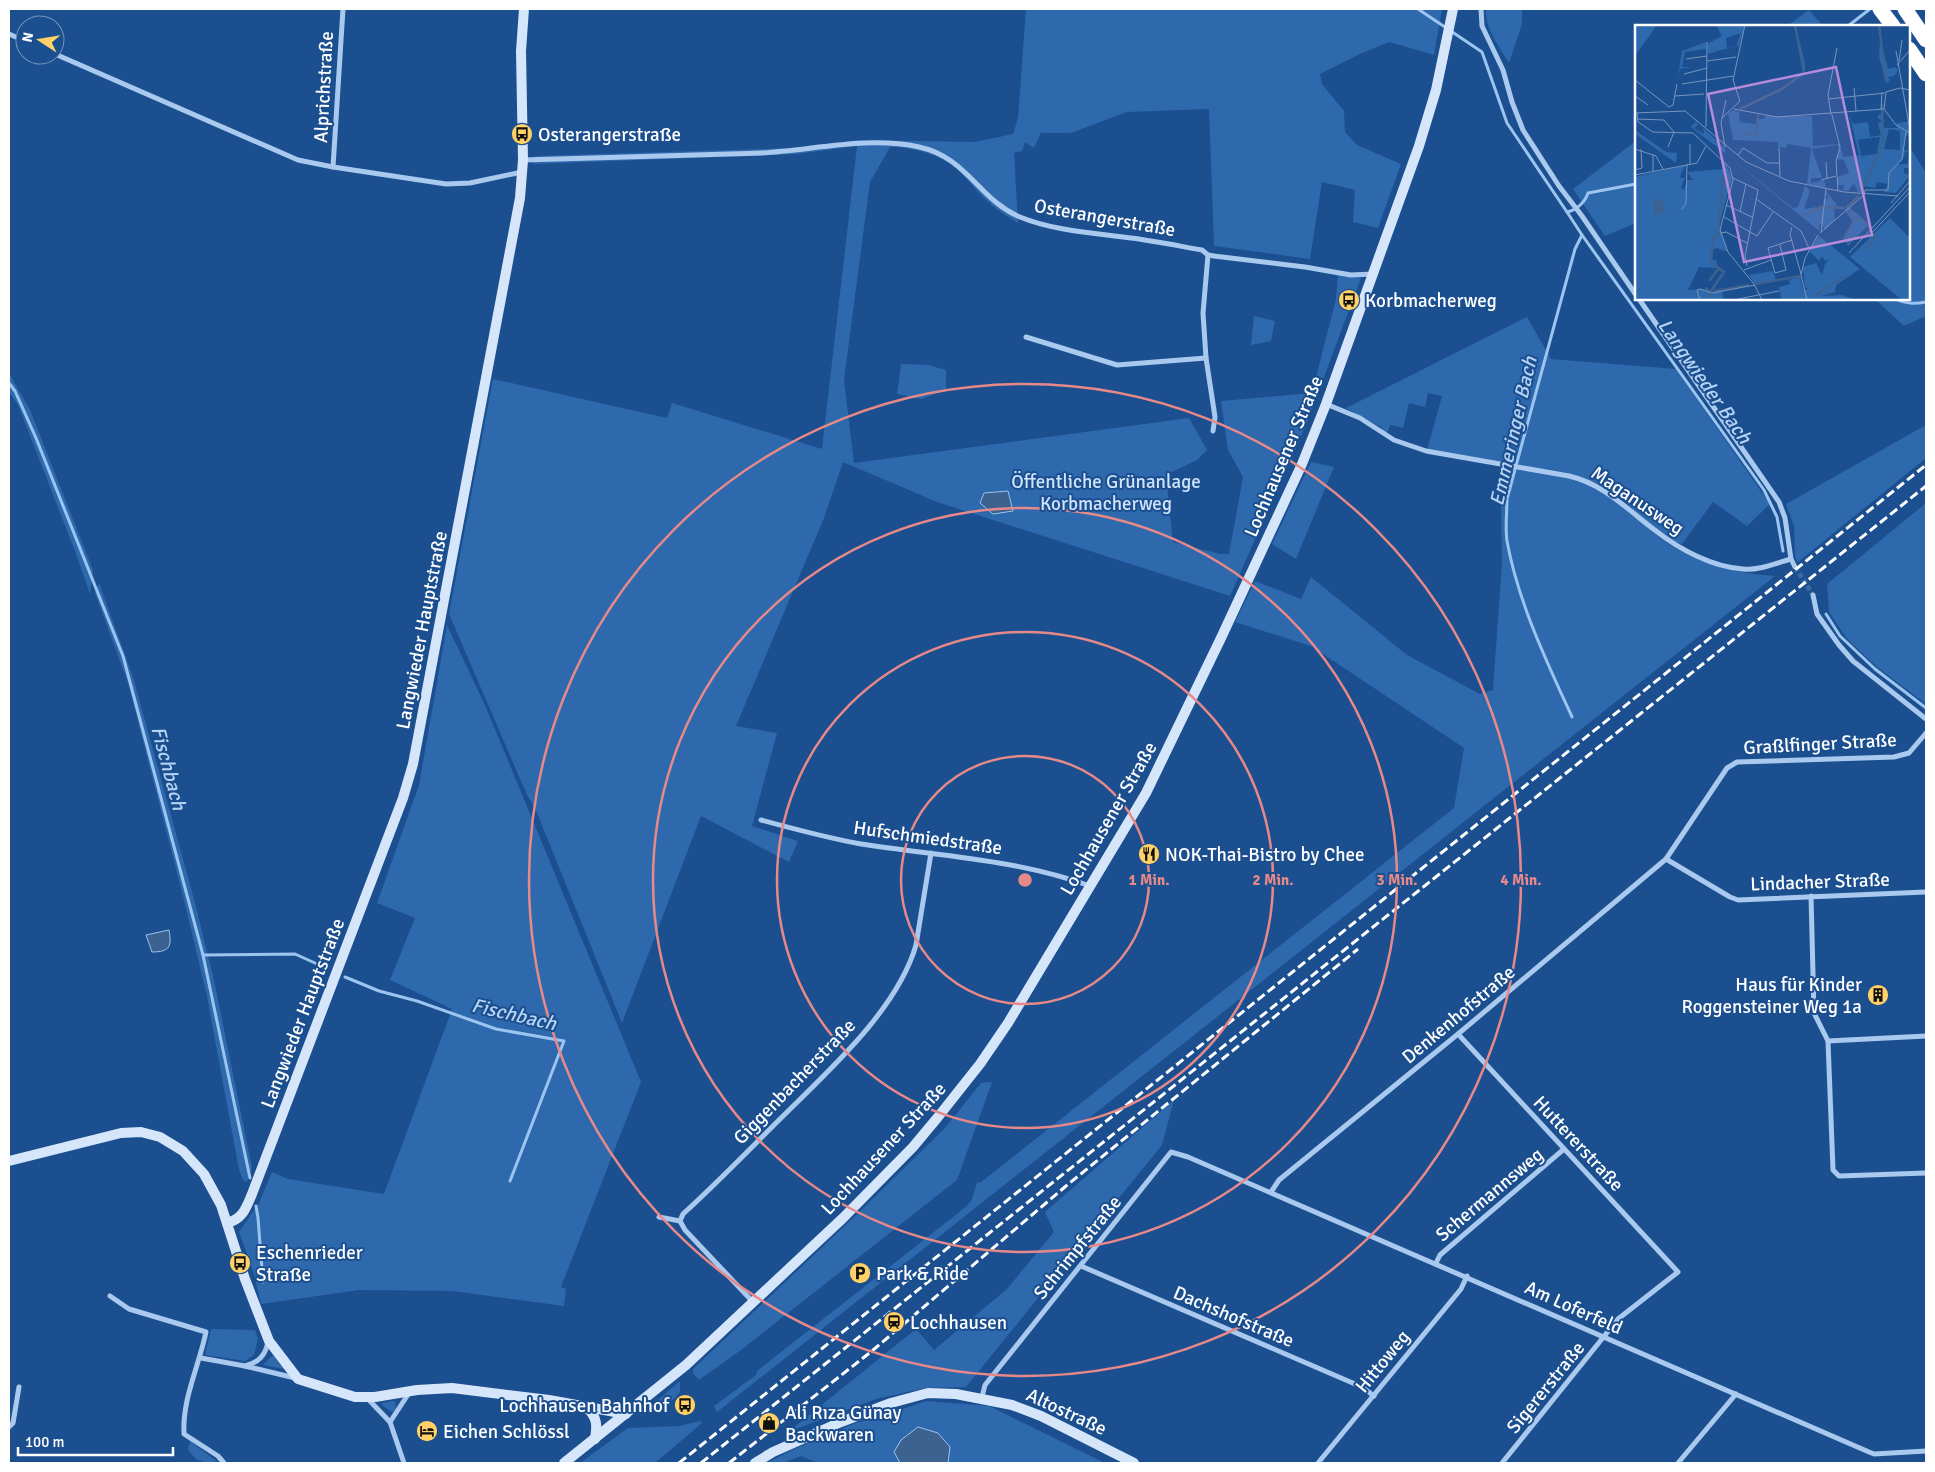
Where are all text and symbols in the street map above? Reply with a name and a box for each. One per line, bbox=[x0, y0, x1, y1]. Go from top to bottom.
north arrow bbox=[15, 15, 65, 65]
inset map bbox=[1635, 25, 1910, 300]
text: N bbox=[18, 31, 37, 44]
street label: Alprichstraße bbox=[309, 31, 339, 143]
bus stop icon: Osterangerstraße bbox=[510, 122, 534, 146]
place label: Osterangerstraße bbox=[538, 123, 681, 147]
street label: Osterangerstraße bbox=[1032, 194, 1177, 242]
bus stop icon: Korbmacherweg bbox=[1337, 288, 1361, 312]
place label: Korbmacherweg bbox=[1365, 289, 1497, 313]
water label: Langwieder Bach bbox=[1652, 314, 1758, 450]
water label: Emmeringer Bach bbox=[1484, 353, 1543, 508]
street label: Lochhausener Straße bbox=[1239, 372, 1329, 541]
street label: Maganusweg bbox=[1587, 461, 1688, 541]
park label: Öffentliche Grünanlage Korbmacherweg bbox=[1011, 470, 1201, 516]
street label: Langwieder Hauptstraße bbox=[391, 529, 453, 731]
water label: Fischbach bbox=[145, 723, 192, 814]
street label: Graßlfinger Straße bbox=[1743, 728, 1897, 760]
street label: Lochhausener Straße bbox=[1055, 738, 1163, 899]
street label: Hufschmiedstraße bbox=[852, 816, 1004, 860]
restaurant icon: NOK-Thai-Bistro by Chee bbox=[1137, 842, 1161, 866]
place label: NOK-Thai-Bistro by Chee bbox=[1165, 843, 1365, 867]
street label: Lindacher Straße bbox=[1750, 868, 1890, 896]
centre of rings bbox=[1016, 871, 1034, 889]
text: 1 Min. bbox=[1129, 871, 1169, 889]
text: 2 Min. bbox=[1253, 871, 1293, 889]
text: 3 Min. bbox=[1377, 871, 1417, 889]
text: 4 Min. bbox=[1501, 871, 1541, 889]
street label: Langwieder Hauptstraße bbox=[256, 915, 350, 1112]
street label: Denkenhofstraße bbox=[1397, 960, 1520, 1069]
place label: Haus für Kinder Roggensteiner Weg 1a bbox=[1682, 973, 1862, 1019]
building icon: Haus für Kinder Roggensteiner Weg 1a bbox=[1866, 983, 1890, 1007]
water label: Fischbach bbox=[469, 993, 560, 1037]
street label: Giggenbacherstraße bbox=[729, 1014, 861, 1150]
street label: Lochhausener Straße bbox=[816, 1077, 951, 1220]
street label: Huttererstraße bbox=[1528, 1091, 1629, 1196]
street label: Schermannsweg bbox=[1431, 1143, 1548, 1247]
street label: Schrimpfstraße bbox=[1029, 1191, 1127, 1304]
place label: Eschenrieder Straße bbox=[256, 1241, 363, 1287]
bus stop icon: Eschenrieder Straße bbox=[228, 1251, 252, 1275]
parking icon: Park & Ride bbox=[848, 1261, 872, 1285]
place label: Park & Ride bbox=[876, 1262, 969, 1286]
street label: Am Loferfeld bbox=[1521, 1276, 1626, 1340]
street label: Dachshofstraße bbox=[1170, 1281, 1298, 1353]
station icon: Lochhausen bbox=[882, 1310, 906, 1334]
place label: Lochhausen bbox=[910, 1311, 1007, 1335]
street label: Hittoweg bbox=[1350, 1325, 1415, 1398]
street label: Sigererstraße bbox=[1501, 1337, 1590, 1438]
street label: Altostraße bbox=[1023, 1383, 1111, 1441]
bus stop icon: Lochhausen Bahnhof bbox=[673, 1393, 697, 1417]
place label: Lochhausen Bahnhof bbox=[499, 1394, 671, 1418]
place label: Ali Rıza Günay Backwaren bbox=[785, 1401, 901, 1447]
shop icon: Ali Rıza Günay Backwaren bbox=[757, 1411, 781, 1435]
hotel icon: Eichen Schlössl bbox=[415, 1419, 439, 1443]
place label: Eichen Schlössl bbox=[443, 1420, 570, 1444]
scale bar bbox=[18, 1424, 172, 1456]
text: 100 m bbox=[25, 1433, 65, 1451]

